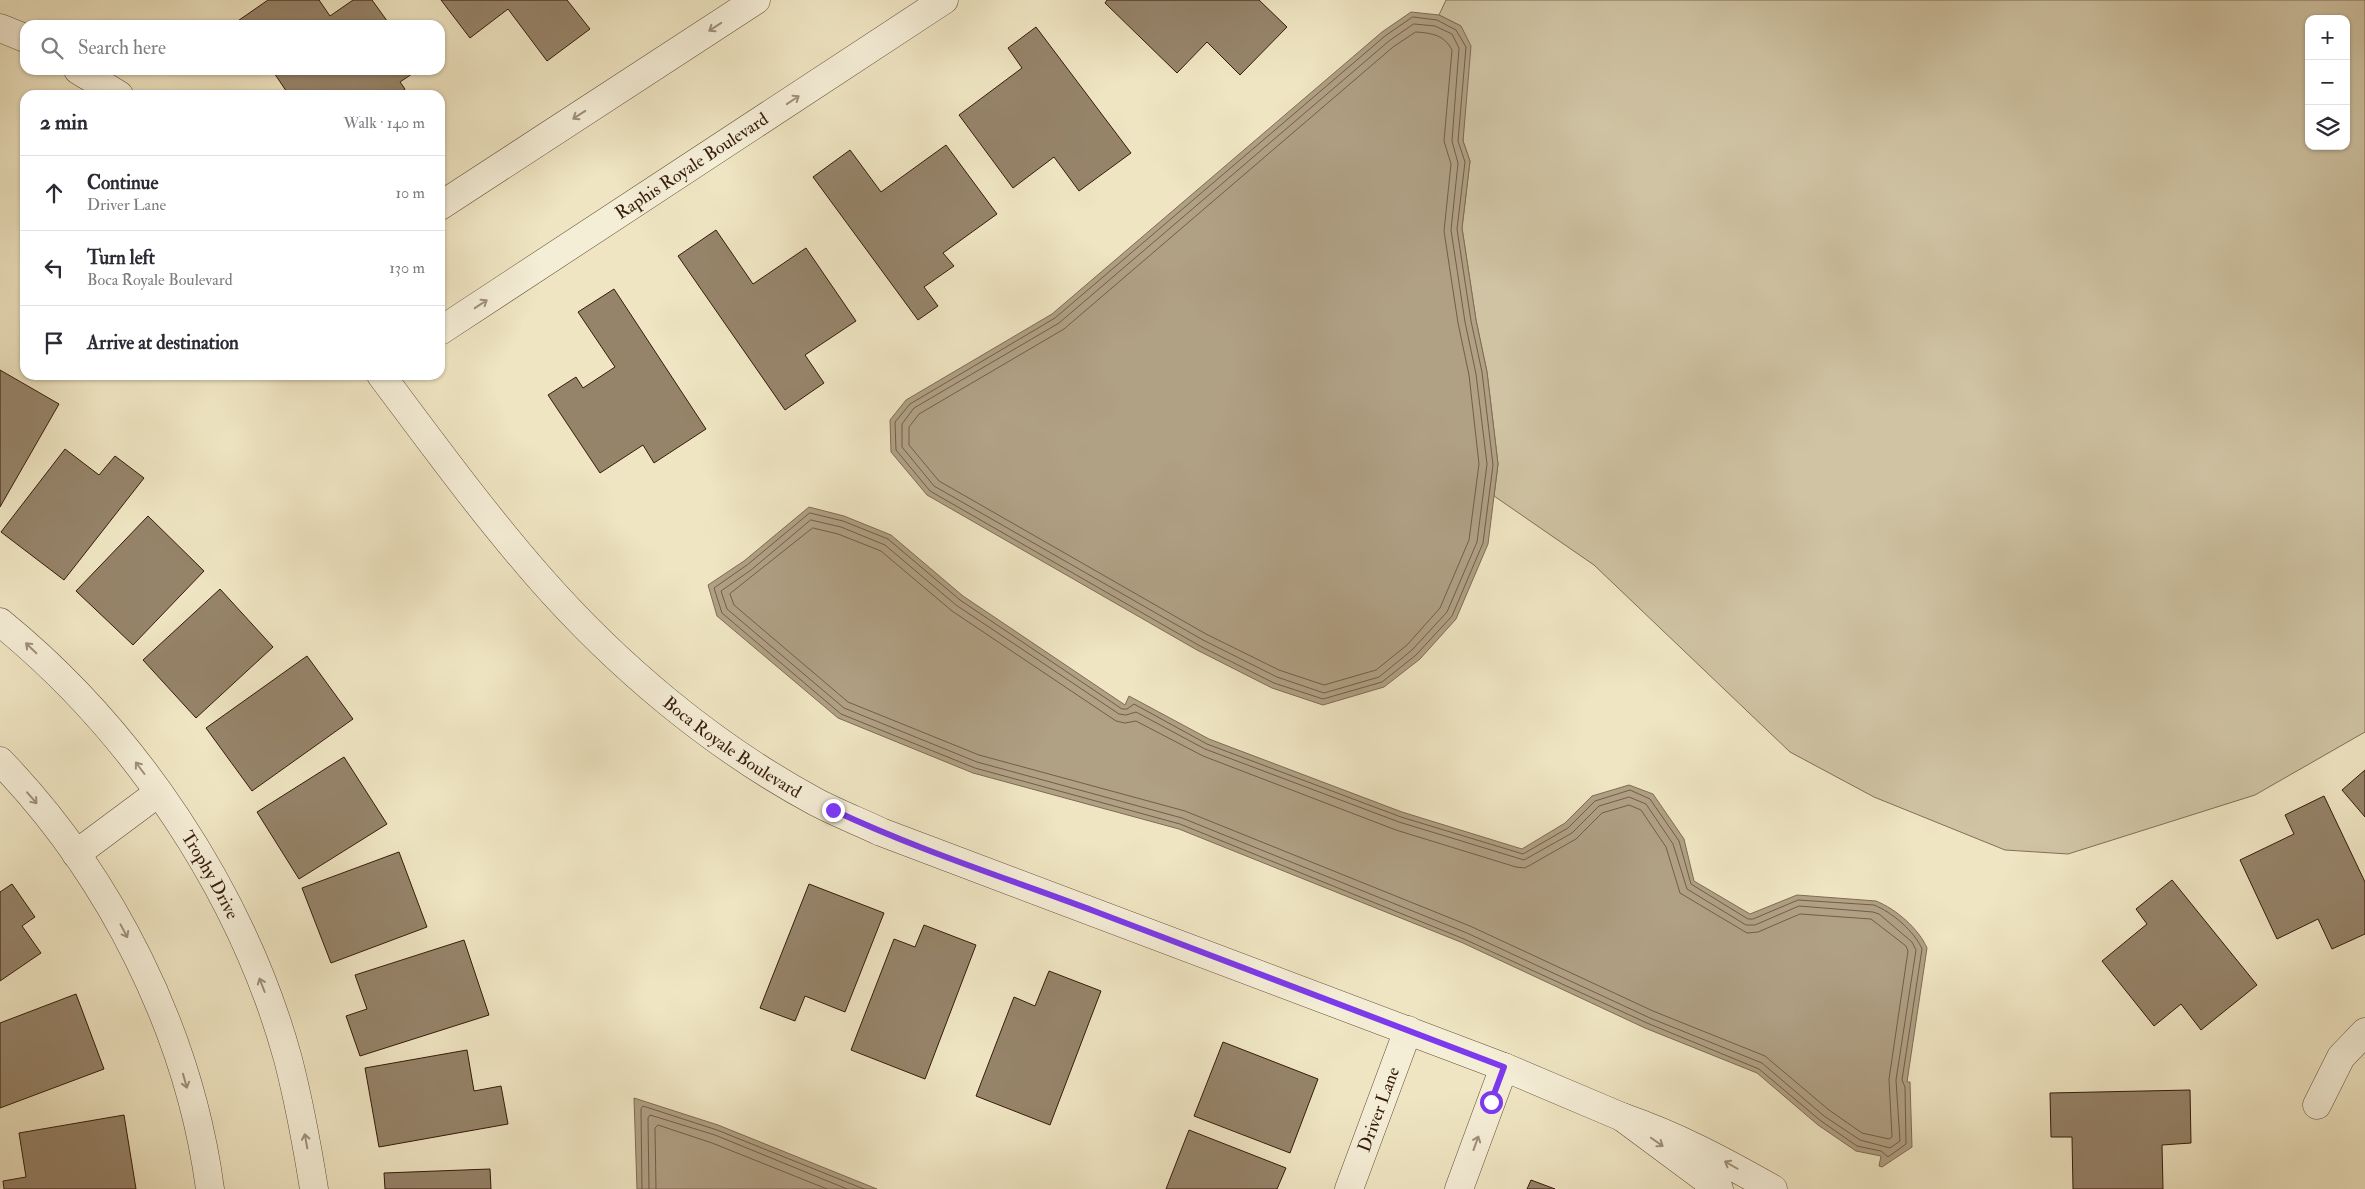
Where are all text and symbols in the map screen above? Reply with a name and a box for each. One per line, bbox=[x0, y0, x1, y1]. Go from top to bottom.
map controls bbox=[2305, 15, 2350, 150]
button: + bbox=[2305, 15, 2350, 60]
search box bbox=[20, 20, 445, 75]
one-way arrow bbox=[708, 22, 722, 32]
icon: search bbox=[38, 34, 66, 62]
text: Search here bbox=[78, 36, 166, 60]
button: − bbox=[2305, 60, 2350, 105]
one-way arrow bbox=[785, 95, 799, 105]
button: layers bbox=[2305, 105, 2350, 150]
street label: Raphis Royale Boulevard bbox=[611, 108, 773, 225]
text: 2 min bbox=[40, 109, 88, 136]
one-way arrow bbox=[572, 111, 586, 121]
text: Walk · 140 m bbox=[344, 113, 425, 133]
text: Continue bbox=[87, 171, 158, 195]
icon: ahead bbox=[40, 179, 68, 207]
text: 10 m bbox=[395, 183, 425, 203]
text: Driver Lane bbox=[87, 195, 166, 215]
text: Turn left bbox=[87, 246, 155, 270]
icon: left bbox=[40, 254, 68, 282]
text: 130 m bbox=[389, 258, 425, 278]
text: Boca Royale Boulevard bbox=[87, 270, 233, 290]
one-way arrow bbox=[474, 299, 488, 309]
icon: arrive bbox=[40, 329, 68, 357]
text: Arrive at destination bbox=[87, 331, 239, 355]
one-way arrow bbox=[24, 642, 37, 654]
street label: Boca Royale Boulevard bbox=[658, 691, 806, 804]
one-way arrow bbox=[134, 762, 145, 775]
one-way arrow bbox=[27, 791, 38, 804]
route end bbox=[822, 799, 845, 822]
street label: Trophy Drive bbox=[176, 827, 244, 924]
one-way arrow bbox=[120, 923, 129, 938]
one-way arrow bbox=[257, 978, 266, 993]
street label: Driver Lane bbox=[1353, 1063, 1405, 1155]
one-way arrow bbox=[181, 1073, 191, 1089]
route start bbox=[1480, 1091, 1503, 1114]
one-way arrow bbox=[300, 1133, 310, 1149]
one-way arrow bbox=[1472, 1136, 1481, 1152]
one-way arrow bbox=[1650, 1137, 1664, 1147]
one-way arrow bbox=[1724, 1159, 1738, 1169]

